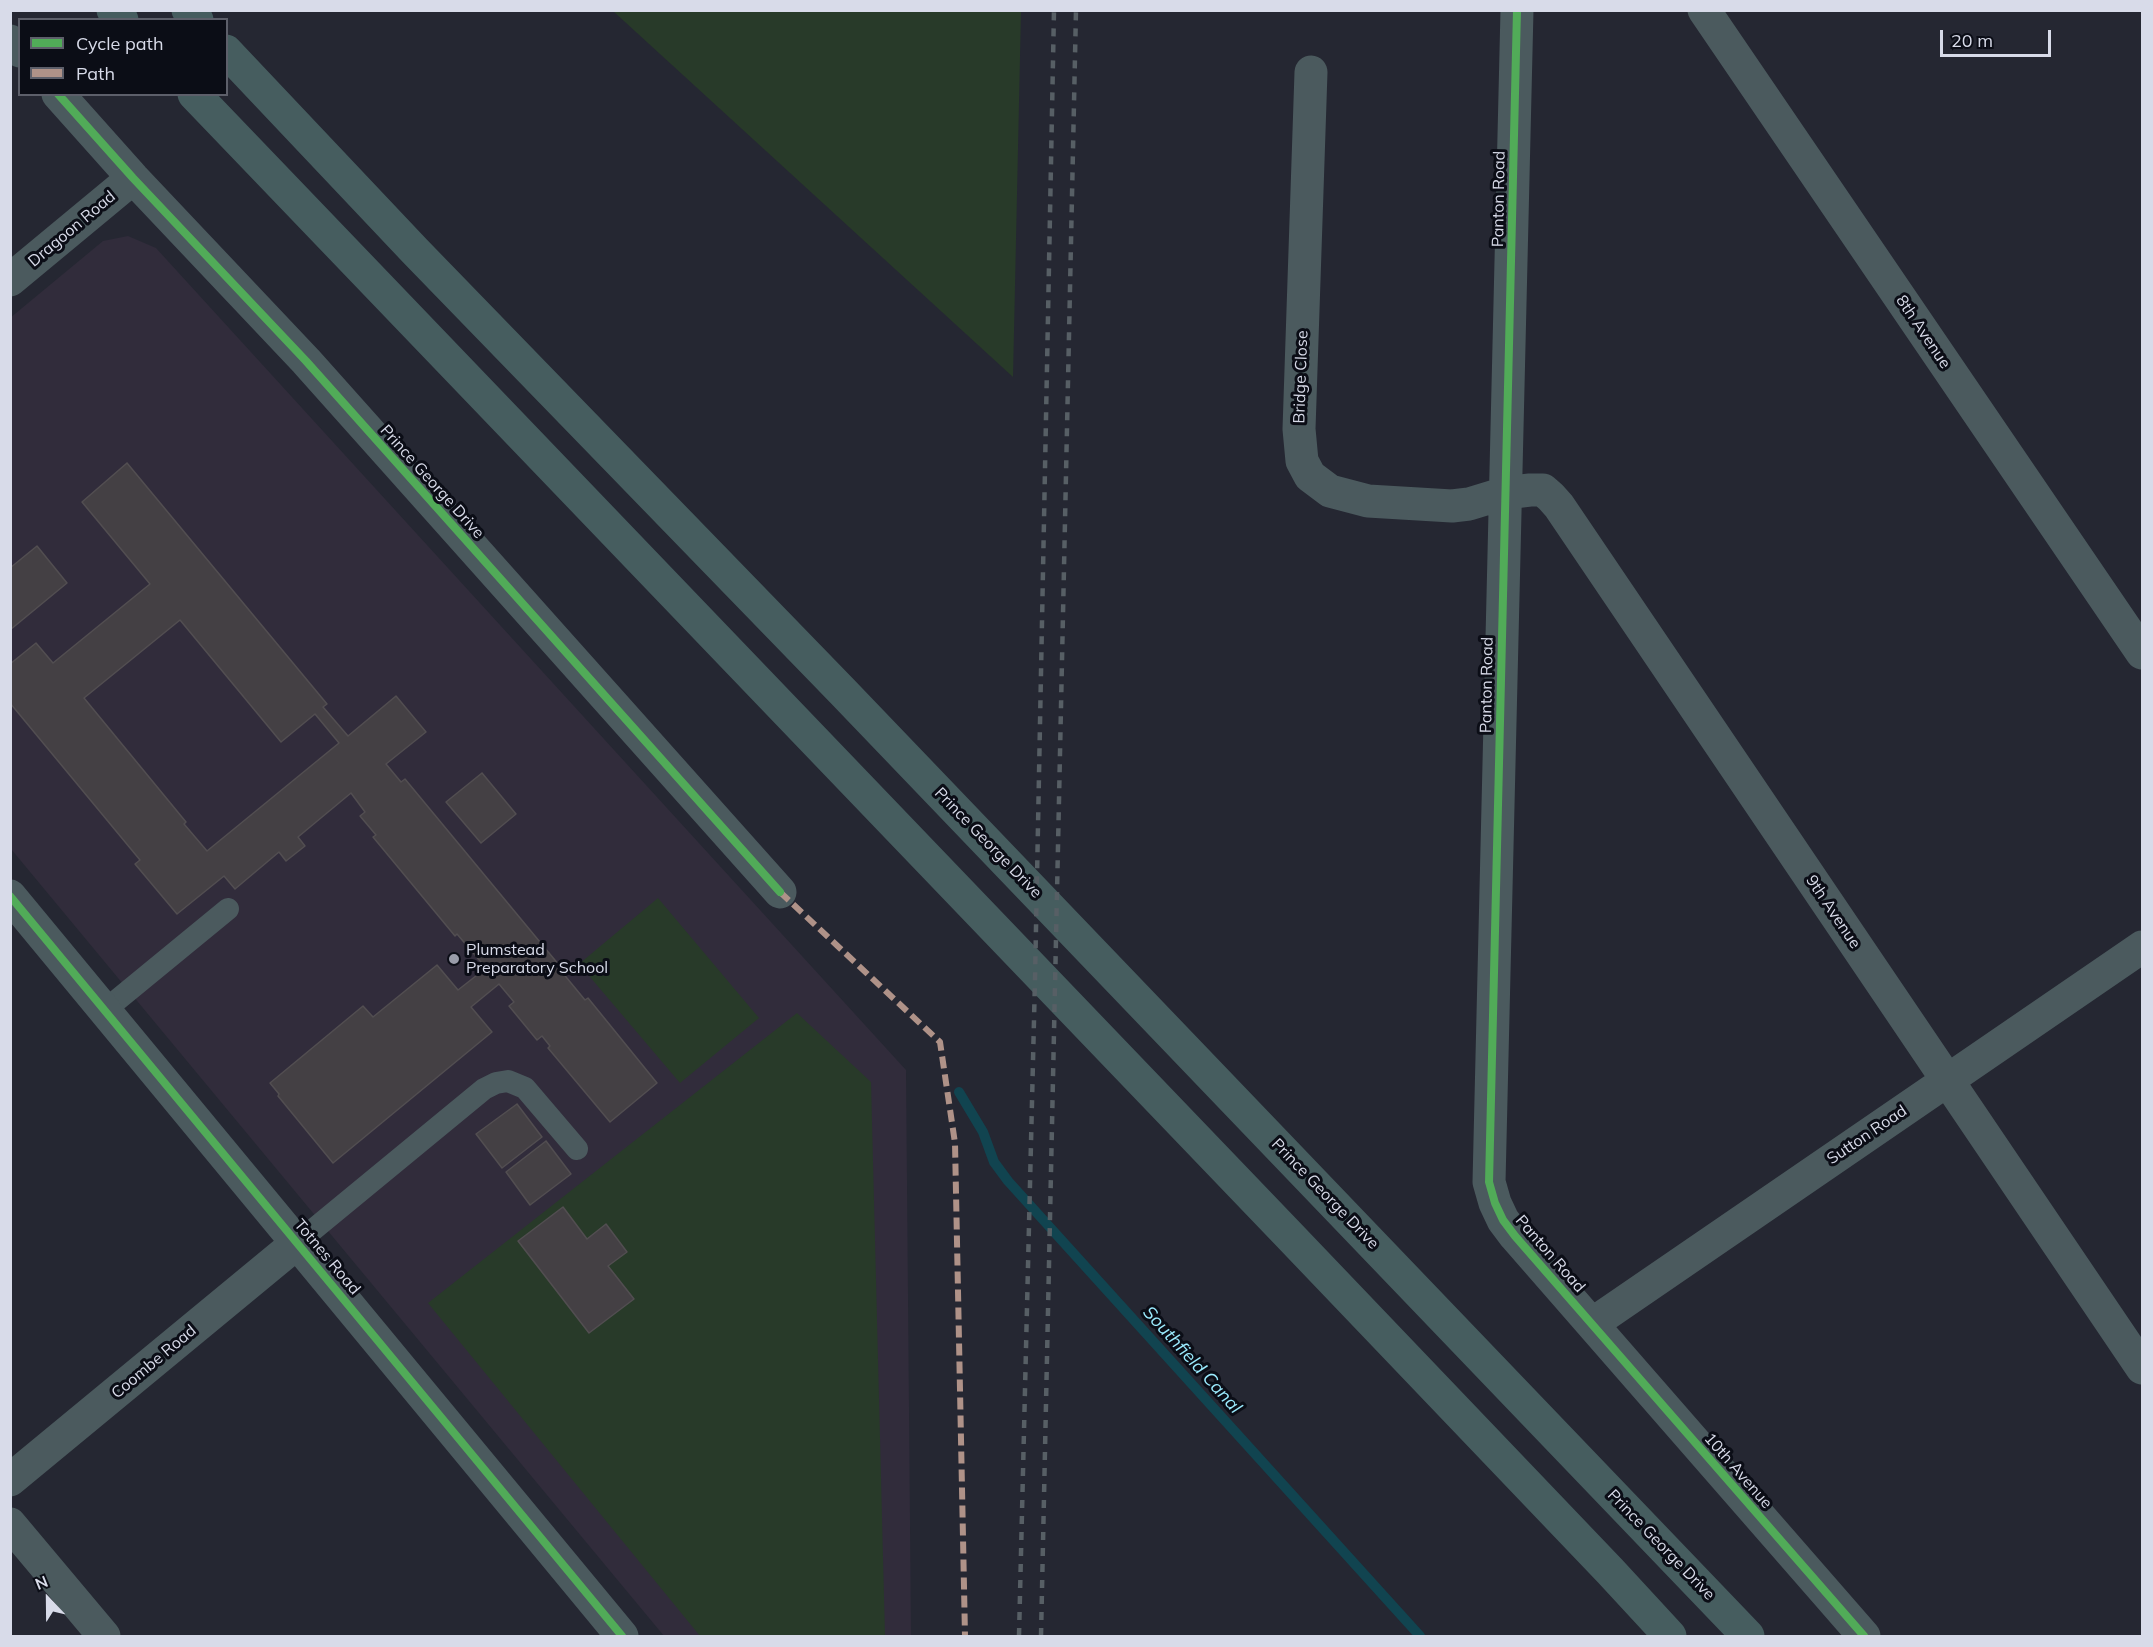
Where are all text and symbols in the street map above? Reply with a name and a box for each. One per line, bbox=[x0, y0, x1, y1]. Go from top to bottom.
legend bbox=[18, 18, 228, 96]
scale bar bbox=[1943, 18, 2054, 56]
text: 20 m bbox=[1951, 29, 1993, 52]
text: Cycle path bbox=[76, 32, 163, 55]
text: Path bbox=[76, 62, 115, 85]
street label: Panton Road bbox=[1489, 151, 1509, 247]
street label: Dragoon Road bbox=[24, 187, 120, 271]
street label: 8th Avenue bbox=[1891, 292, 1955, 372]
street label: Bridge Close bbox=[1290, 330, 1312, 424]
street label: Prince George Drive bbox=[376, 421, 488, 543]
street label: Panton Road bbox=[1477, 637, 1497, 733]
street label: Prince George Drive bbox=[930, 784, 1046, 902]
street label: 9th Avenue bbox=[1801, 872, 1865, 952]
place label: Plumstead Preparatory School bbox=[466, 940, 608, 978]
marker: Plumstead Preparatory School bbox=[447, 952, 461, 966]
street label: Sutton Road bbox=[1823, 1101, 1911, 1169]
street label: Prince George Drive bbox=[1267, 1135, 1383, 1253]
street label: Panton Road bbox=[1511, 1211, 1589, 1297]
street label: Totnes Road bbox=[290, 1215, 364, 1299]
water label: Southfield Canal bbox=[1138, 1302, 1246, 1418]
street label: Coombe Road bbox=[108, 1321, 200, 1403]
street label: 10th Avenue bbox=[1700, 1429, 1776, 1513]
street label: Prince George Drive bbox=[1603, 1486, 1719, 1604]
north arrow bbox=[18, 1569, 78, 1629]
text: N bbox=[32, 1571, 51, 1594]

